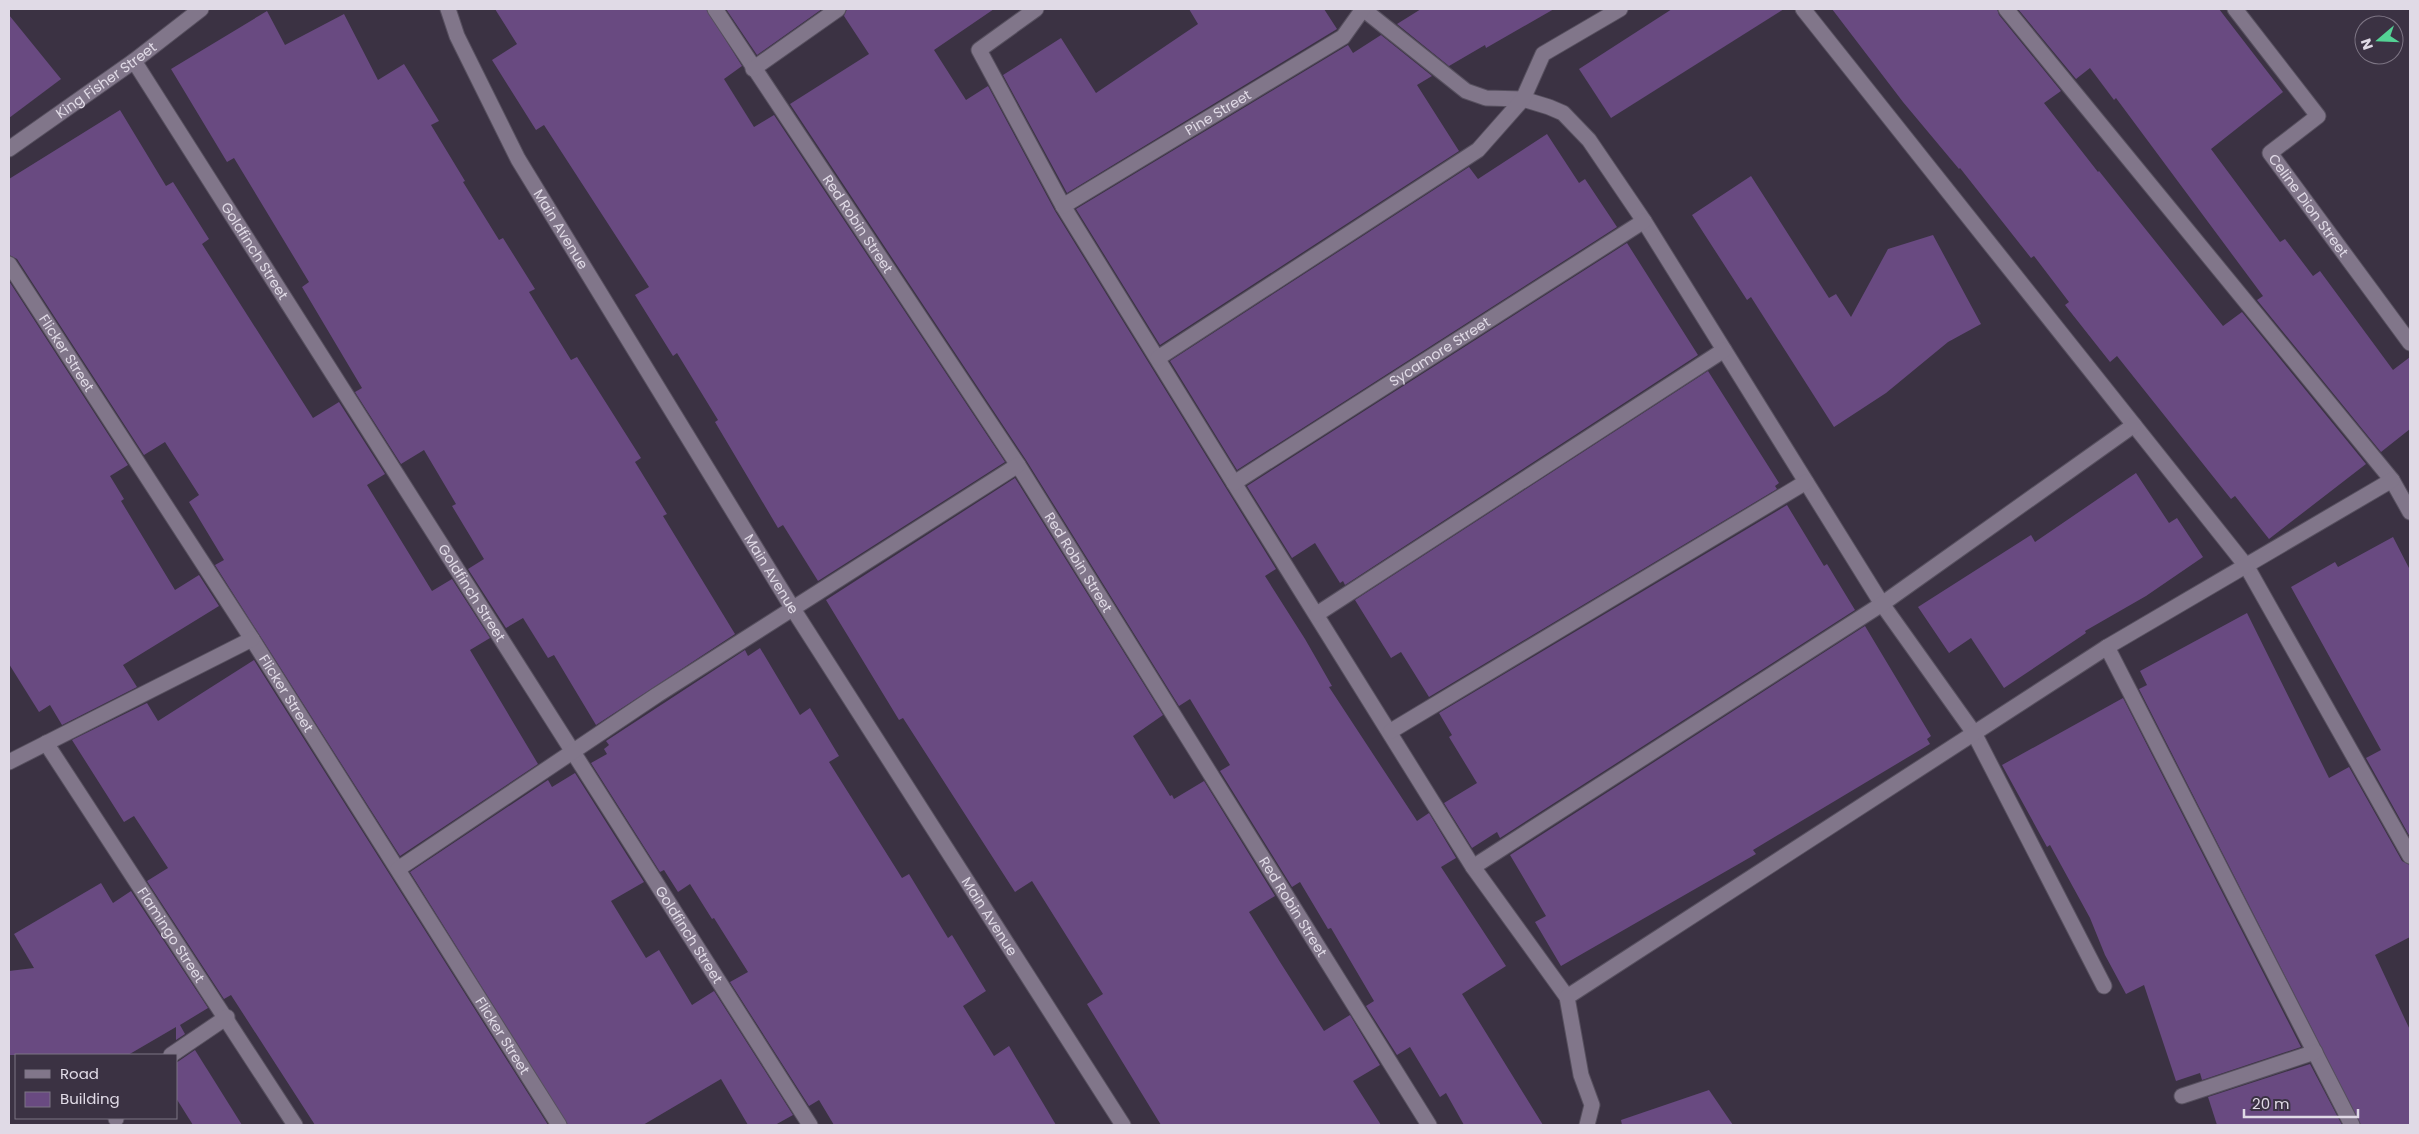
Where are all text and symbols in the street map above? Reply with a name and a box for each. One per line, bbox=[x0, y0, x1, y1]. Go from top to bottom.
north arrow bbox=[2354, 15, 2404, 65]
text: N bbox=[2356, 36, 2378, 52]
street label: King Fisher Street bbox=[52, 37, 161, 123]
street label: Pine Street bbox=[1181, 85, 1255, 140]
street label: Celine Dion Street bbox=[2264, 150, 2353, 261]
street label: Red Robin Street bbox=[818, 171, 898, 277]
street label: Main Avenue bbox=[529, 185, 593, 273]
street label: Goldfinch Street bbox=[216, 198, 293, 304]
street label: Flicker Street bbox=[34, 310, 99, 395]
street label: Sycamore Street bbox=[1385, 312, 1494, 391]
street label: Red Robin Street bbox=[1040, 508, 1117, 616]
street label: Main Avenue bbox=[739, 530, 804, 618]
street label: Goldfinch Street bbox=[433, 540, 510, 645]
street label: Flicker Street bbox=[254, 651, 318, 736]
street label: Red Robin Street bbox=[1254, 853, 1332, 961]
street label: Main Avenue bbox=[957, 873, 1023, 960]
street label: Goldfinch Street bbox=[651, 882, 728, 987]
street label: Flamingo Street bbox=[133, 883, 209, 986]
street label: Flicker Street bbox=[470, 993, 535, 1078]
legend bbox=[15, 1054, 178, 1119]
text: Road bbox=[60, 1063, 99, 1084]
scale bar bbox=[2244, 1086, 2358, 1118]
text: Building bbox=[60, 1088, 120, 1109]
text: 20 m bbox=[2252, 1093, 2290, 1114]

